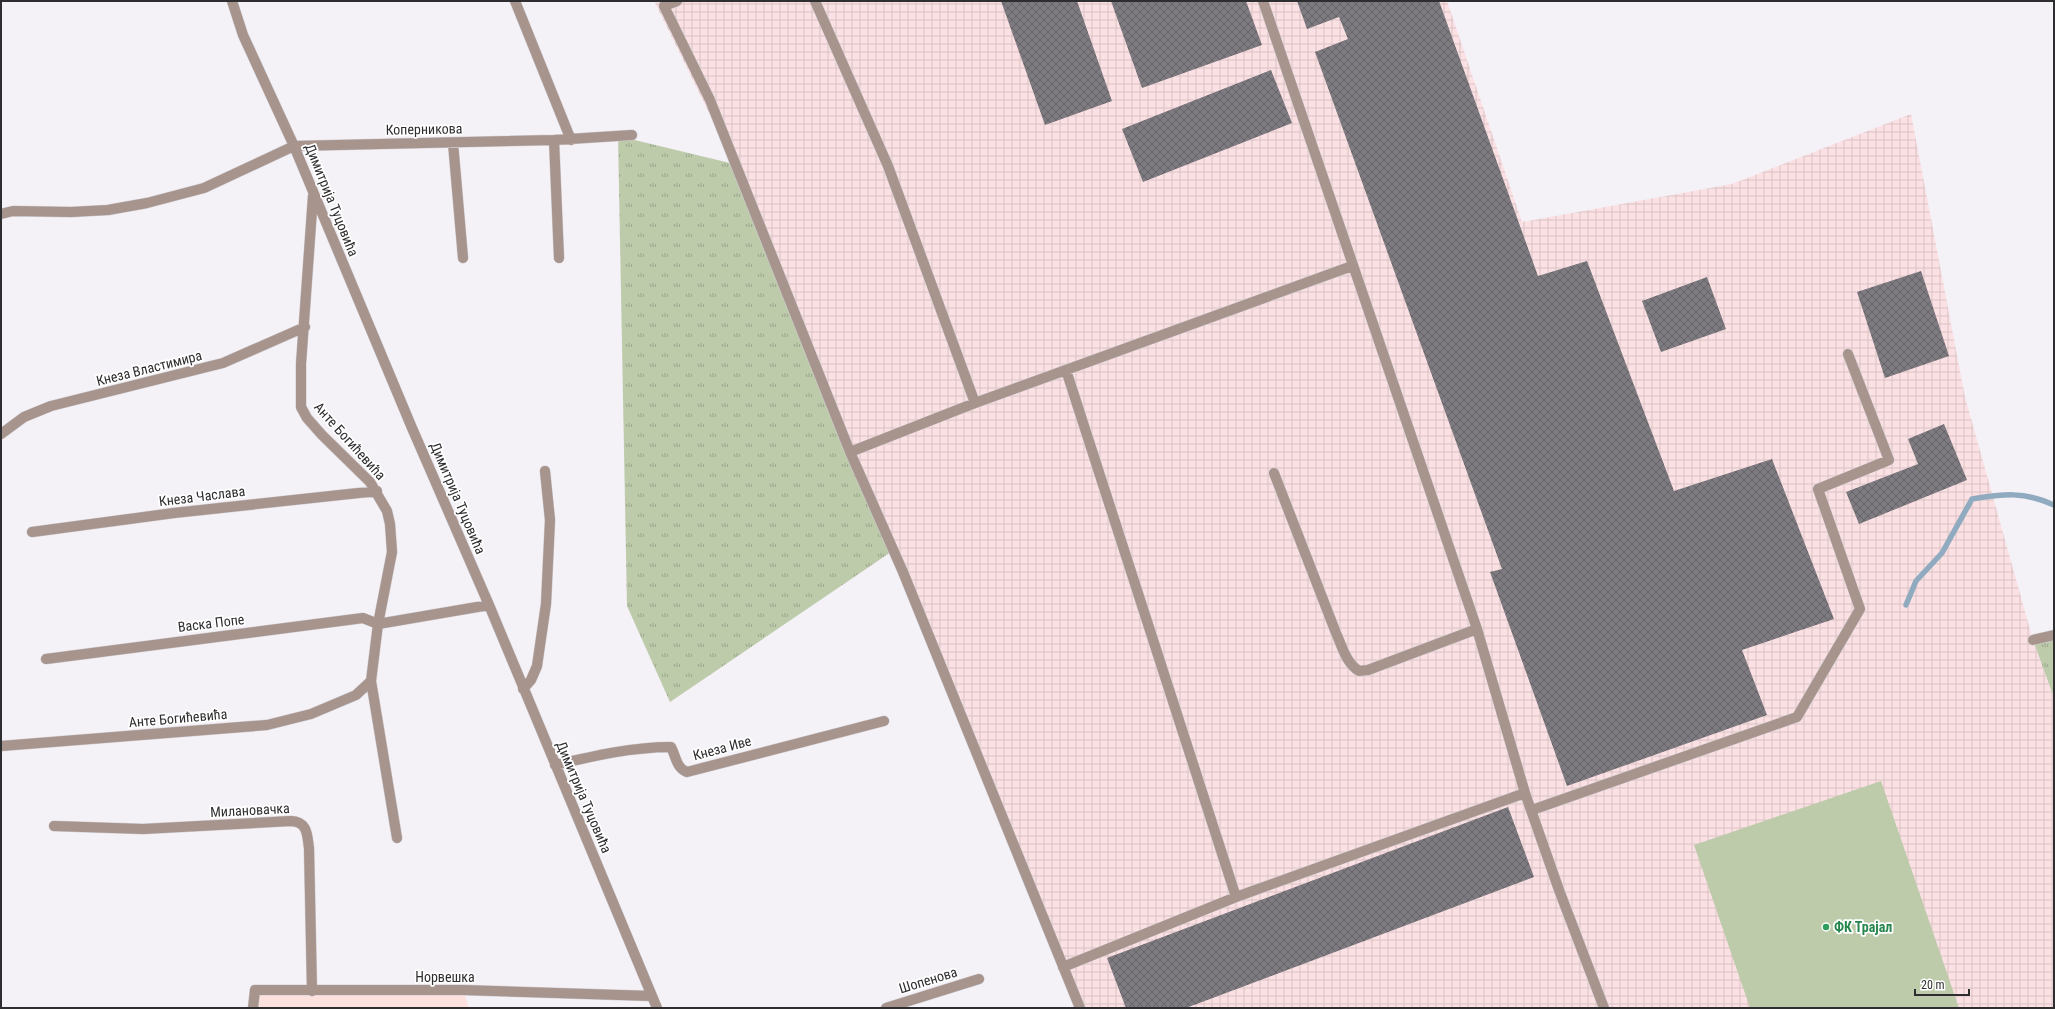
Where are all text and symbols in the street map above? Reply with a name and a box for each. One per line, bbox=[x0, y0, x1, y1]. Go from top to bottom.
street label: Коперникова bbox=[385, 120, 463, 138]
street label: Димитрија Туцовића bbox=[302, 141, 362, 259]
street label: Кнеза Властимира bbox=[94, 347, 204, 389]
street label: Анте Богићевића bbox=[311, 399, 389, 483]
street label: Димитрија Туцовића bbox=[427, 440, 489, 556]
street label: Кнеза Часлава bbox=[158, 483, 246, 509]
street label: Васка Попе bbox=[177, 611, 246, 635]
street label: Анте Богићевића bbox=[128, 706, 228, 730]
street label: Кнеза Иве bbox=[691, 732, 753, 763]
street label: Димитрија Туцовића bbox=[553, 739, 615, 855]
street label: Милановачка bbox=[210, 800, 290, 820]
place label: ФК Трајал bbox=[1834, 919, 1892, 935]
marker: ФК Трајал bbox=[1821, 922, 1831, 932]
street label: Шопенова bbox=[897, 964, 959, 996]
street label: Норвешка bbox=[415, 969, 475, 985]
scale bar bbox=[1915, 971, 1969, 997]
text: 20 m bbox=[1921, 978, 1945, 992]

